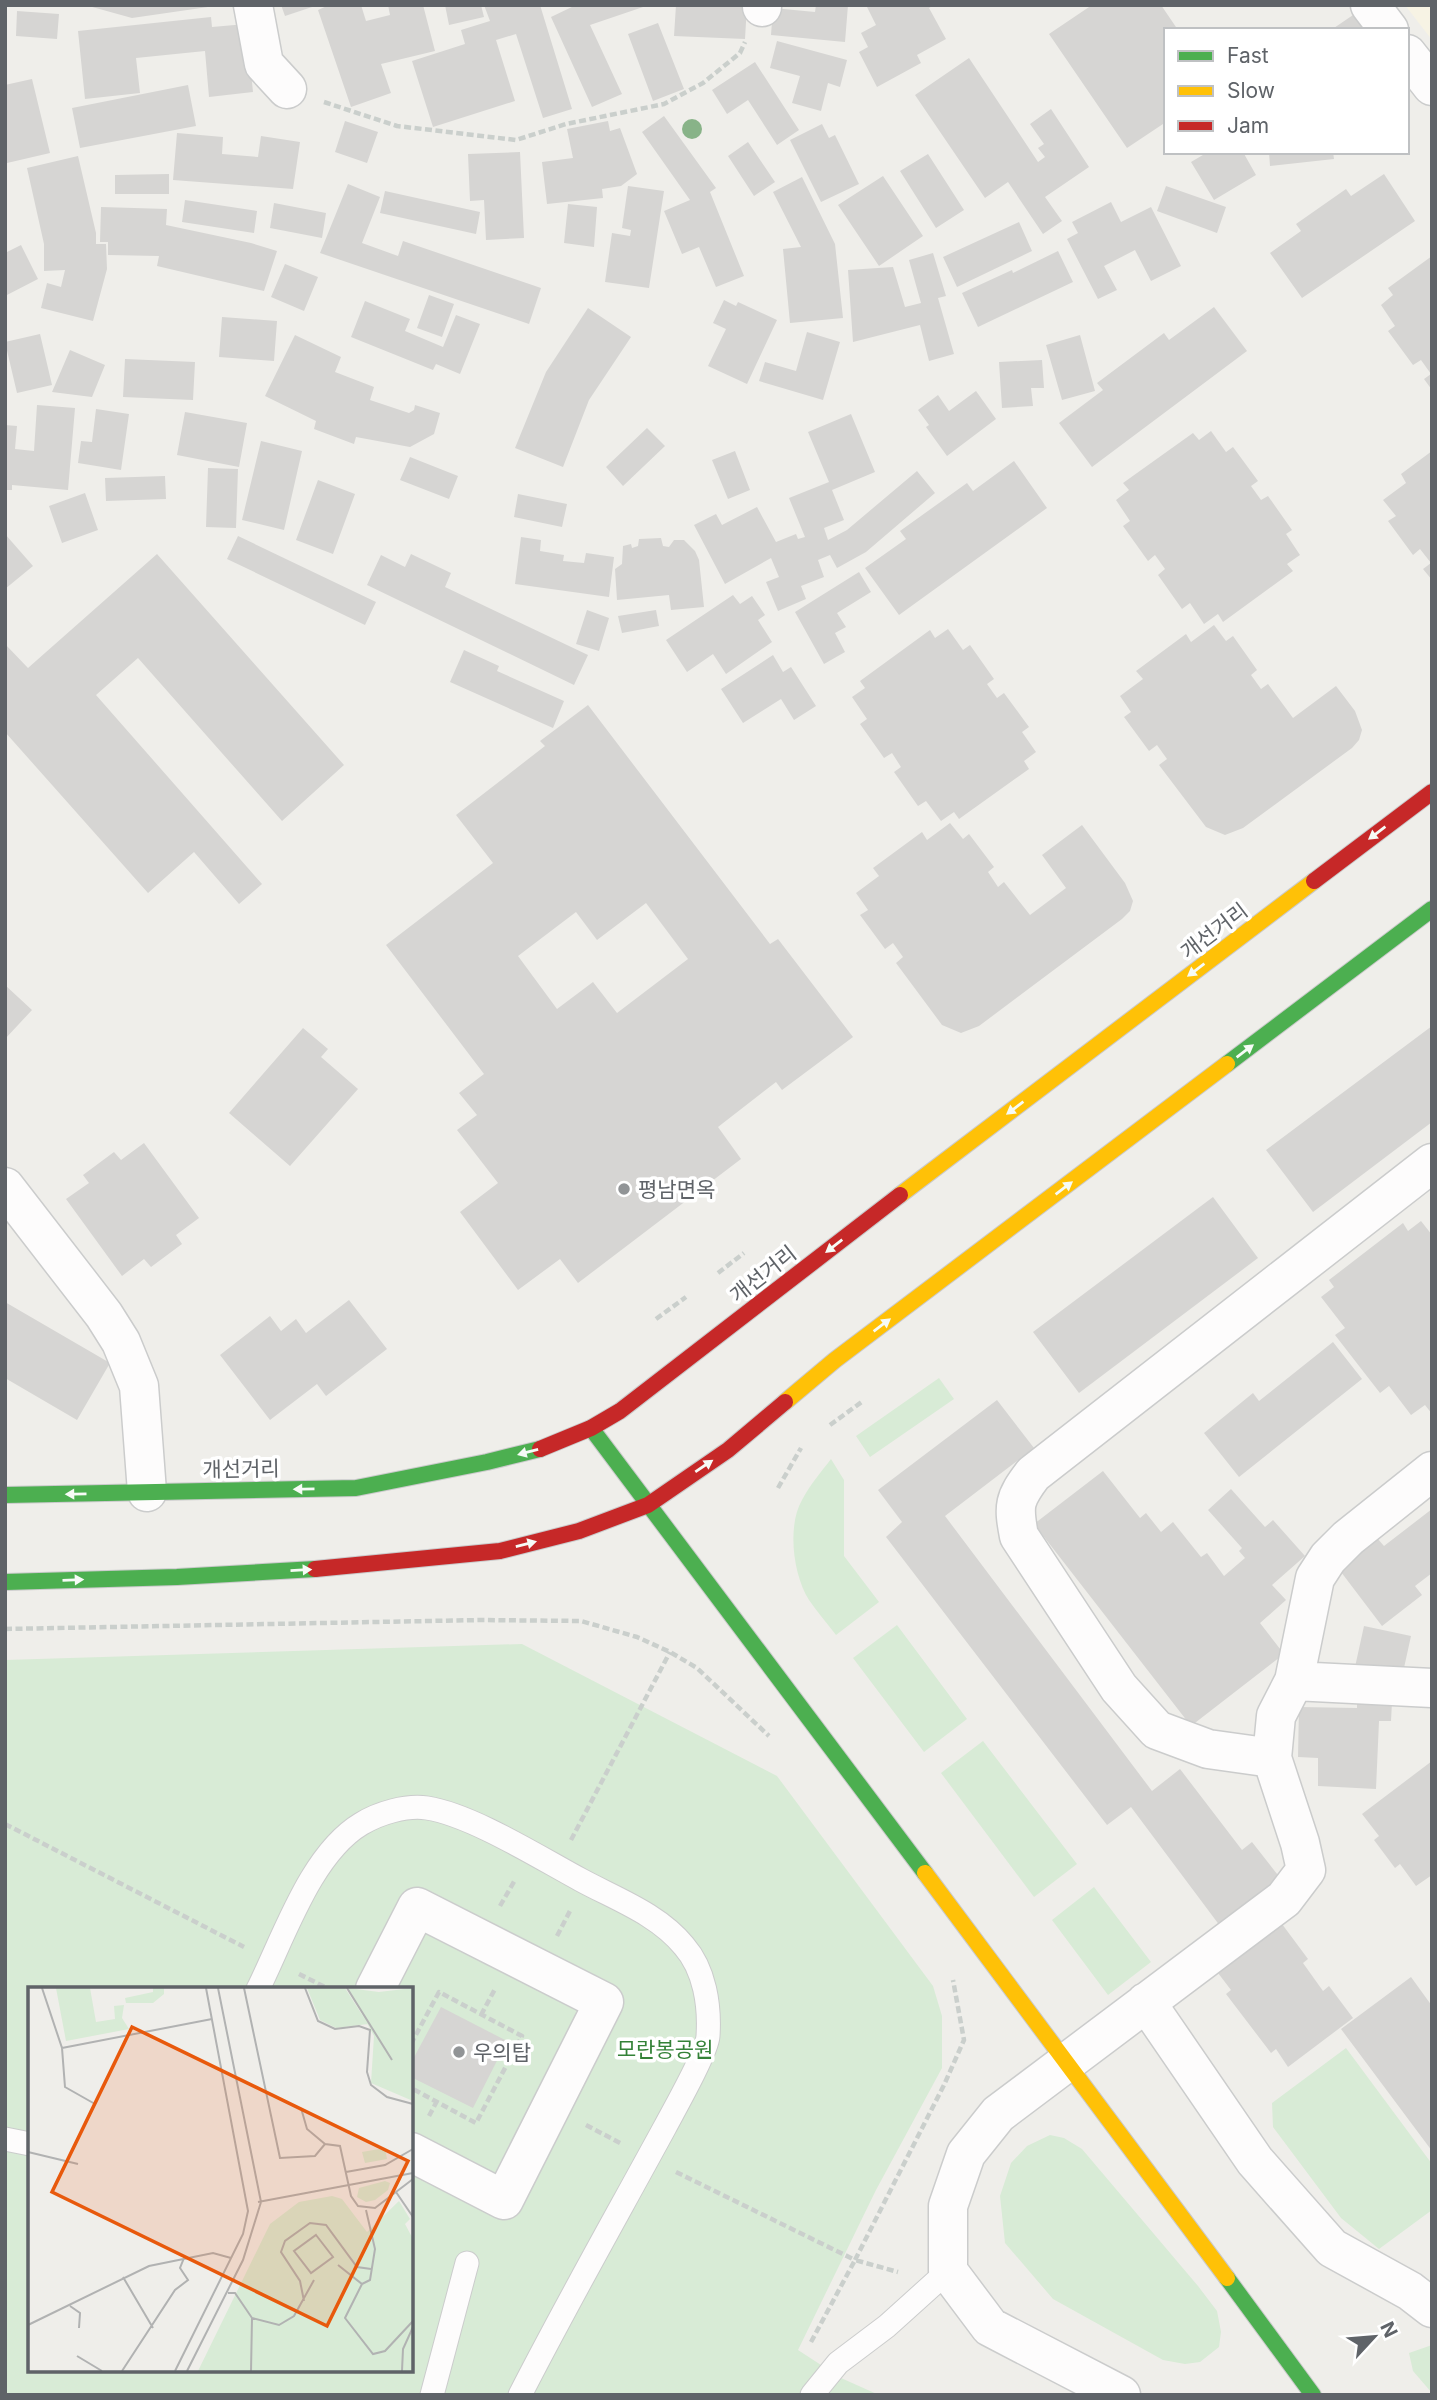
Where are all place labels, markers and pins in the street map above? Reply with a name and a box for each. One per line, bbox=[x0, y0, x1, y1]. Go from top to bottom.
place label: 평남면옥 bbox=[638, 1177, 715, 1202]
marker: 평남면옥 bbox=[616, 1181, 632, 1197]
place label: 우의탑 bbox=[473, 2040, 531, 2065]
marker: 우의탑 bbox=[451, 2044, 467, 2060]

